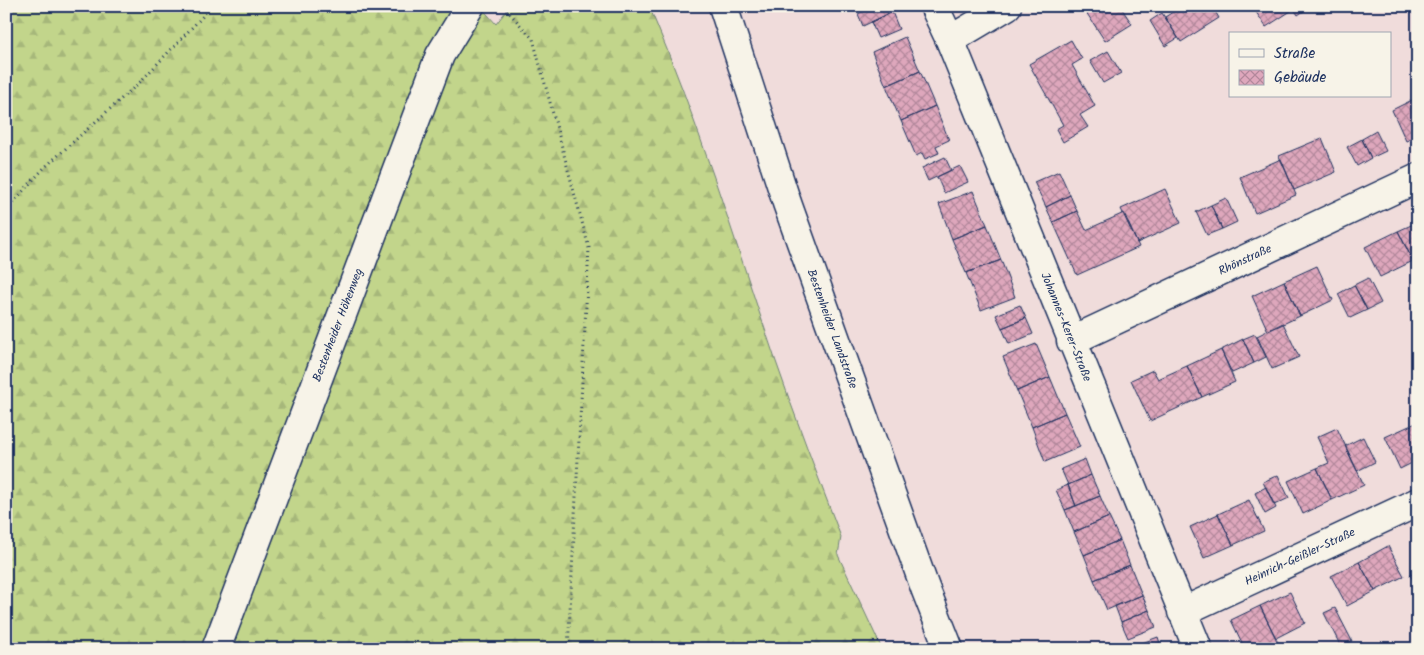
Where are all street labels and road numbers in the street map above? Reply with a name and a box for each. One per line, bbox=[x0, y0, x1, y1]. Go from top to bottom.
street label: Rhönstraße bbox=[1215, 239, 1275, 281]
street label: Bestenheider Höhenweg bbox=[308, 265, 369, 385]
street label: Bestenheider Landstraße bbox=[802, 267, 863, 392]
street label: Johannes-Kerer-Straße bbox=[1035, 270, 1097, 385]
street label: Heinrich-Geißler-Straße bbox=[1241, 523, 1359, 591]

